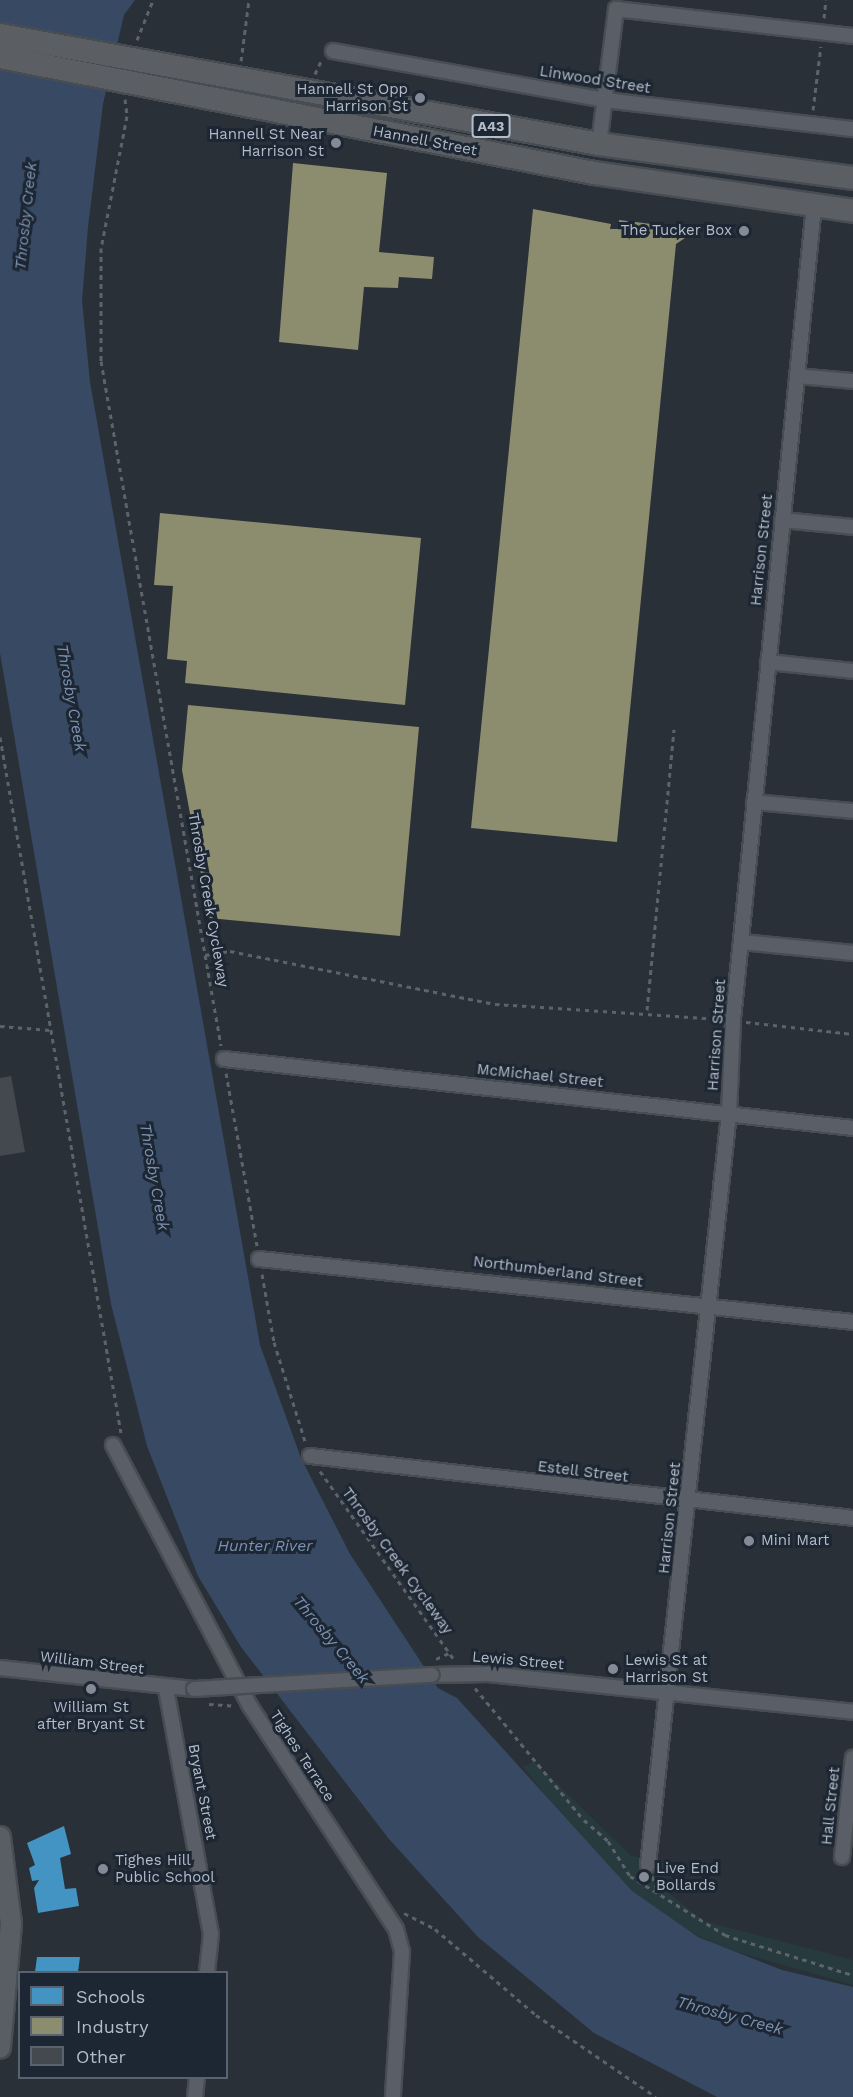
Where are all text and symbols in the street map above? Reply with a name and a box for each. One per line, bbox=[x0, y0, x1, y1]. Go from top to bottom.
street label: Linwood Street bbox=[538, 62, 652, 98]
place label: Hannell St Opp Harrison St bbox=[296, 80, 408, 115]
marker: Hannell St Opp Harrison St bbox=[413, 91, 427, 105]
road number: A43 bbox=[472, 115, 510, 137]
street label: Hannell Street bbox=[371, 122, 479, 160]
place label: Hannell St Near Harrison St bbox=[208, 125, 324, 160]
marker: Hannell St Near Harrison St bbox=[329, 136, 343, 150]
water label: Throsby Creek bbox=[11, 161, 41, 271]
place label: The Tucker Box bbox=[620, 222, 732, 240]
marker: The Tucker Box bbox=[737, 224, 751, 238]
street label: Harrison Street bbox=[747, 493, 777, 607]
water label: Throsby Creek bbox=[52, 643, 90, 753]
street label: Throsby Creek Cycleway bbox=[184, 811, 232, 989]
street label: Harrison Street bbox=[704, 978, 730, 1092]
street label: McMichael Street bbox=[476, 1060, 604, 1092]
water label: Throsby Creek bbox=[135, 1122, 173, 1232]
street label: Northumberland Street bbox=[472, 1253, 644, 1291]
street label: Estell Street bbox=[536, 1457, 630, 1487]
street label: Harrison Street bbox=[655, 1461, 685, 1575]
street label: Throsby Creek Cycleway bbox=[338, 1484, 456, 1638]
place label: Mini Mart bbox=[761, 1532, 829, 1550]
marker: Mini Mart bbox=[742, 1534, 756, 1548]
water label: Hunter River bbox=[217, 1536, 313, 1556]
water label: Throsby Creek bbox=[289, 1592, 373, 1688]
street label: William Street bbox=[39, 1648, 145, 1678]
street label: Lewis Street bbox=[471, 1648, 565, 1674]
place label: Lewis St at Harrison St bbox=[625, 1651, 708, 1686]
marker: Lewis St at Harrison St bbox=[606, 1662, 620, 1676]
marker: William St after Bryant St bbox=[84, 1682, 98, 1696]
place label: William St after Bryant St bbox=[37, 1698, 145, 1733]
street label: Tighes Terrace bbox=[266, 1707, 338, 1805]
street label: Bryant Street bbox=[184, 1742, 220, 1842]
street label: Hall Street bbox=[818, 1766, 844, 1846]
place label: Tighes Hill Public School bbox=[115, 1851, 215, 1886]
place label: Live End Bollards bbox=[656, 1859, 719, 1894]
marker: Tighes Hill Public School bbox=[96, 1862, 110, 1876]
marker: Live End Bollards bbox=[637, 1870, 651, 1884]
legend bbox=[18, 1971, 228, 2079]
text: Schools bbox=[76, 1986, 145, 2007]
water label: Throsby Creek bbox=[675, 1993, 785, 2039]
text: Industry bbox=[76, 2016, 148, 2037]
text: Other bbox=[76, 2046, 126, 2067]

